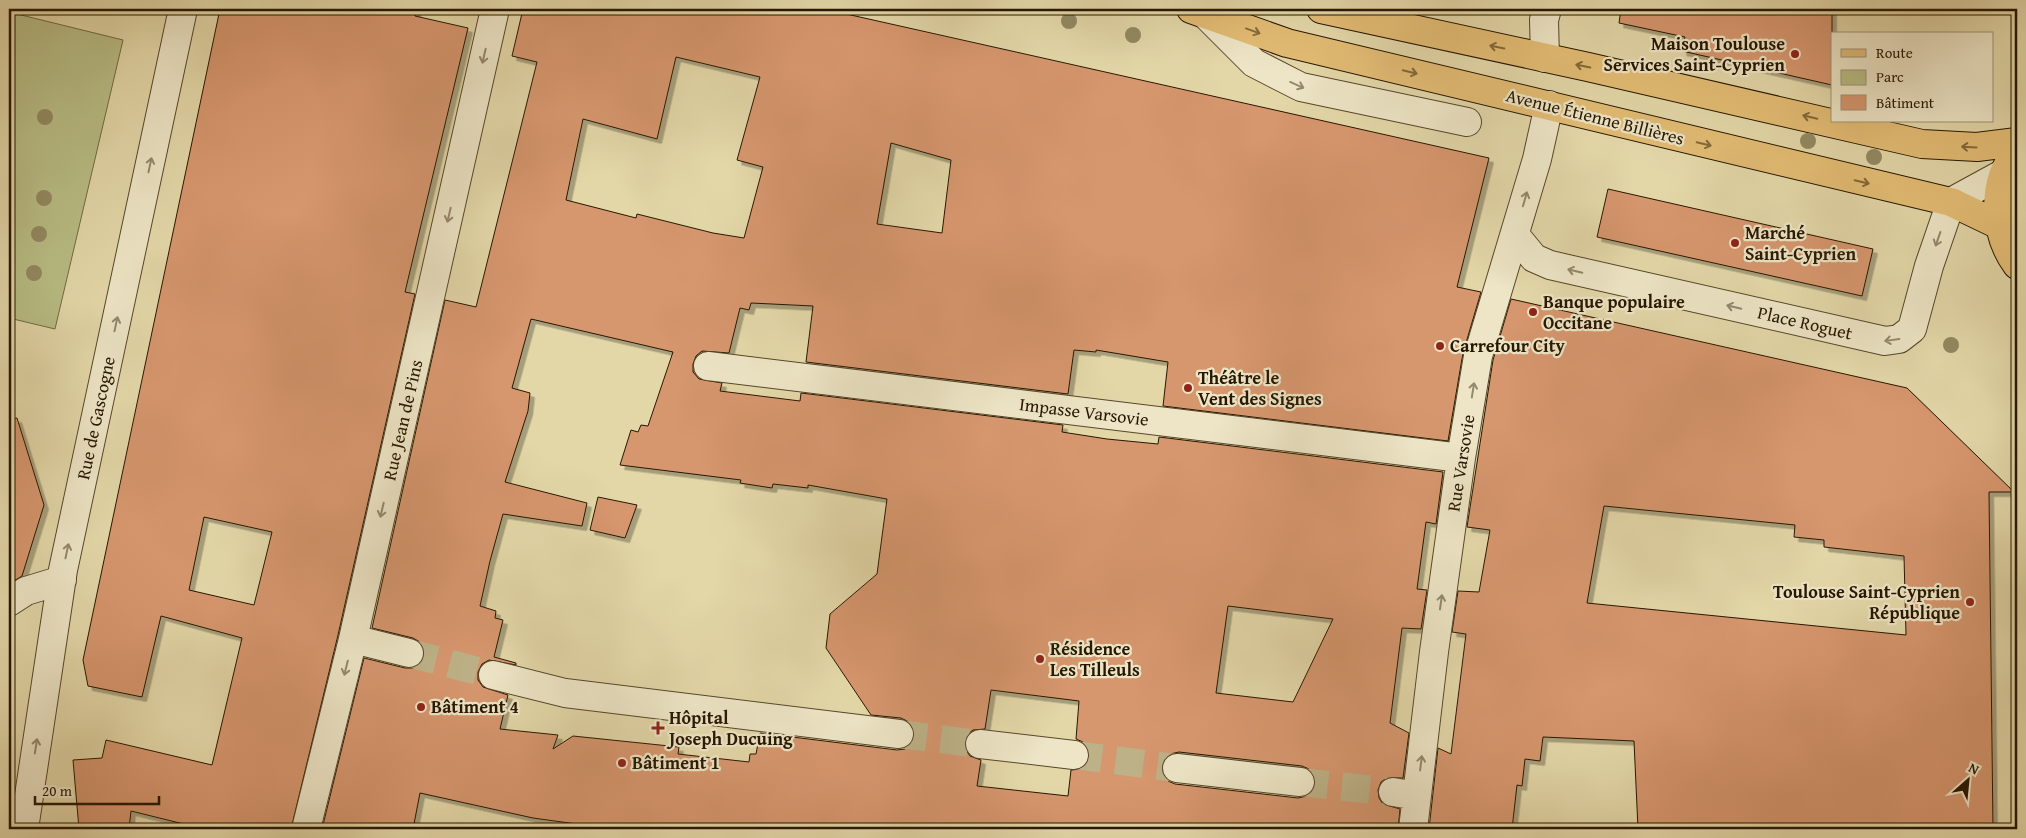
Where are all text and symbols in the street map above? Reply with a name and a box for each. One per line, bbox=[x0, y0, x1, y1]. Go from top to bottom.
one-way arrow bbox=[1245, 27, 1260, 36]
place label: Maison Toulouse Services Saint-Cyprien bbox=[1604, 30, 1785, 78]
legend bbox=[1831, 32, 1994, 122]
one-way arrow bbox=[1490, 42, 1506, 51]
text: Route bbox=[1876, 42, 1913, 63]
one-way arrow bbox=[479, 48, 488, 64]
marker: Maison Toulouse Services Saint-Cyprien bbox=[1789, 48, 1801, 60]
one-way arrow bbox=[1575, 61, 1591, 70]
text: Parc bbox=[1876, 66, 1904, 87]
one-way arrow bbox=[1402, 68, 1418, 77]
one-way arrow bbox=[1289, 80, 1304, 90]
street label: Avenue Étienne Billières bbox=[1503, 81, 1687, 152]
text: Bâtiment bbox=[1876, 92, 1935, 113]
one-way arrow bbox=[1803, 112, 1819, 121]
one-way arrow bbox=[1695, 140, 1711, 149]
one-way arrow bbox=[1961, 142, 1977, 151]
one-way arrow bbox=[146, 158, 155, 174]
one-way arrow bbox=[1854, 177, 1870, 187]
one-way arrow bbox=[1521, 192, 1531, 208]
one-way arrow bbox=[443, 206, 453, 222]
place label: Marché Saint-Cyprien bbox=[1745, 219, 1857, 267]
one-way arrow bbox=[1933, 231, 1943, 247]
marker: Marché Saint-Cyprien bbox=[1729, 237, 1741, 249]
one-way arrow bbox=[1568, 266, 1584, 275]
place label: Banque populaire Occitane bbox=[1543, 288, 1685, 336]
street label: Place Roguet bbox=[1755, 298, 1856, 347]
one-way arrow bbox=[1726, 302, 1742, 311]
marker: Banque populaire Occitane bbox=[1527, 306, 1539, 318]
one-way arrow bbox=[112, 316, 121, 332]
place label: Carrefour City bbox=[1450, 332, 1566, 359]
one-way arrow bbox=[1885, 335, 1901, 345]
marker: Carrefour City bbox=[1434, 340, 1446, 352]
street label: Rue de Gascogne bbox=[69, 354, 122, 482]
street label: Rue Jean de Pins bbox=[375, 357, 430, 483]
place label: Théâtre le Vent des Signes bbox=[1198, 364, 1322, 412]
marker: Théâtre le Vent des Signes bbox=[1182, 382, 1194, 394]
one-way arrow bbox=[1468, 382, 1478, 398]
street label: Impasse Varsovie bbox=[1018, 390, 1150, 433]
street label: Rue Varsovie bbox=[1440, 413, 1481, 513]
one-way arrow bbox=[377, 502, 386, 518]
one-way arrow bbox=[63, 544, 72, 560]
place label: Toulouse Saint-Cyprien République bbox=[1773, 578, 1960, 626]
one-way arrow bbox=[1437, 595, 1447, 611]
marker: Toulouse Saint-Cyprien République bbox=[1964, 596, 1976, 608]
place label: Résidence Les Tilleuls bbox=[1050, 635, 1140, 683]
marker: Résidence Les Tilleuls bbox=[1034, 653, 1046, 665]
one-way arrow bbox=[341, 660, 350, 676]
place label: Bâtiment 4 bbox=[431, 693, 519, 720]
marker: Bâtiment 4 bbox=[415, 701, 427, 713]
place label: Hôpital Joseph Ducuing bbox=[666, 704, 793, 752]
marker: Hôpital Joseph Ducuing bbox=[651, 721, 665, 735]
one-way arrow bbox=[32, 739, 42, 755]
place label: Bâtiment 1 bbox=[632, 749, 720, 776]
one-way arrow bbox=[1416, 756, 1426, 772]
north arrow bbox=[1944, 756, 1994, 806]
marker: Bâtiment 1 bbox=[616, 757, 628, 769]
text: N bbox=[1965, 757, 1983, 780]
scale bar bbox=[35, 773, 159, 805]
text: 20 m bbox=[42, 780, 73, 801]

